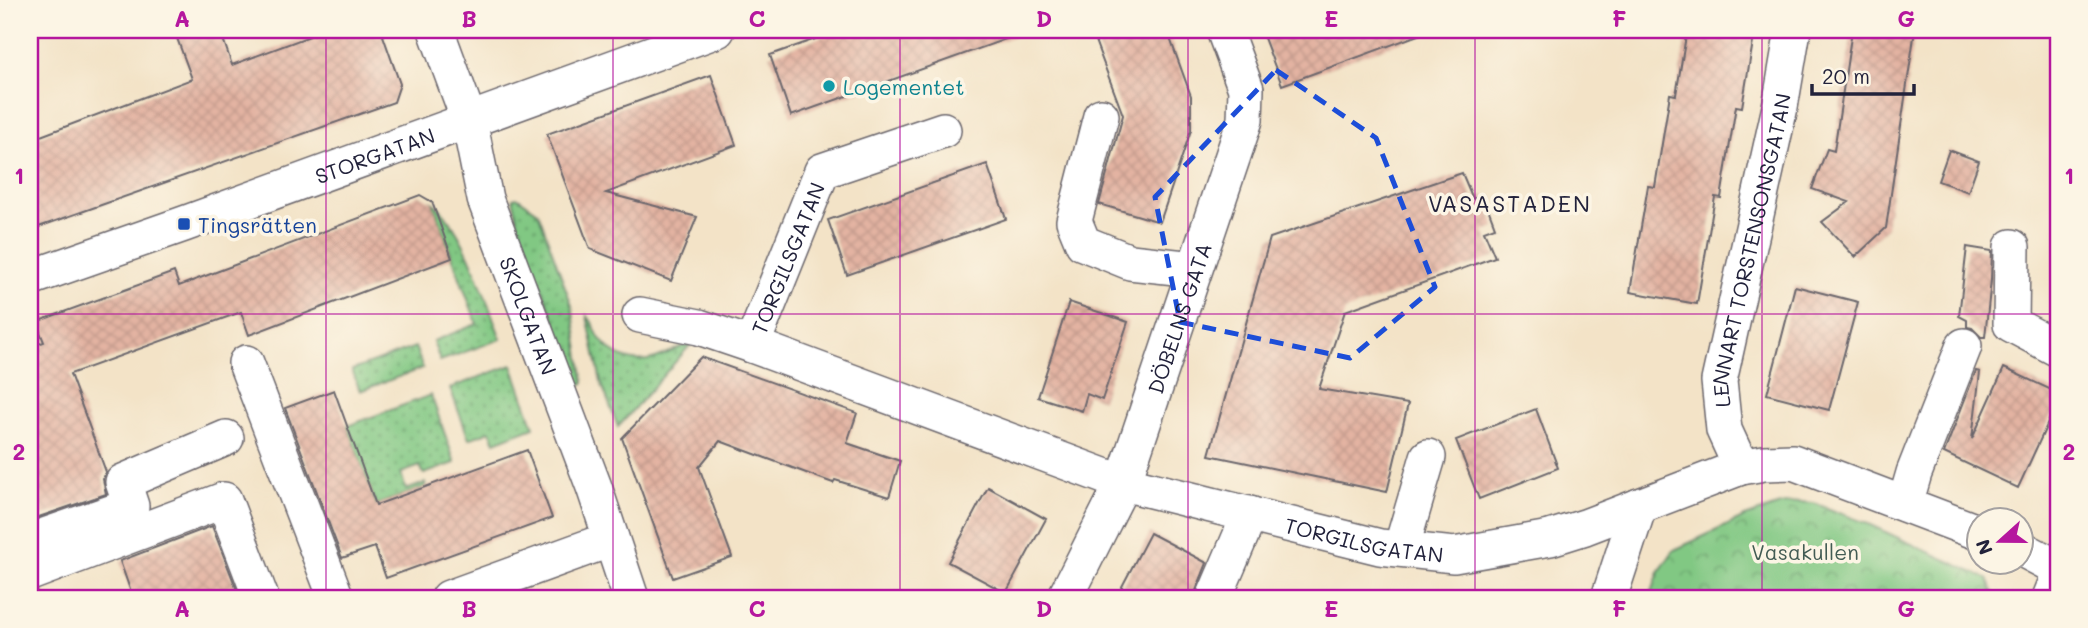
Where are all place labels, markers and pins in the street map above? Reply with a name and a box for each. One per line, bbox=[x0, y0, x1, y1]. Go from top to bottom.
place label: Logementet bbox=[843, 73, 965, 100]
marker: Logementet bbox=[821, 78, 837, 94]
place label: Tingsrätten bbox=[198, 211, 317, 238]
marker: Tingsrätten bbox=[176, 216, 192, 232]

